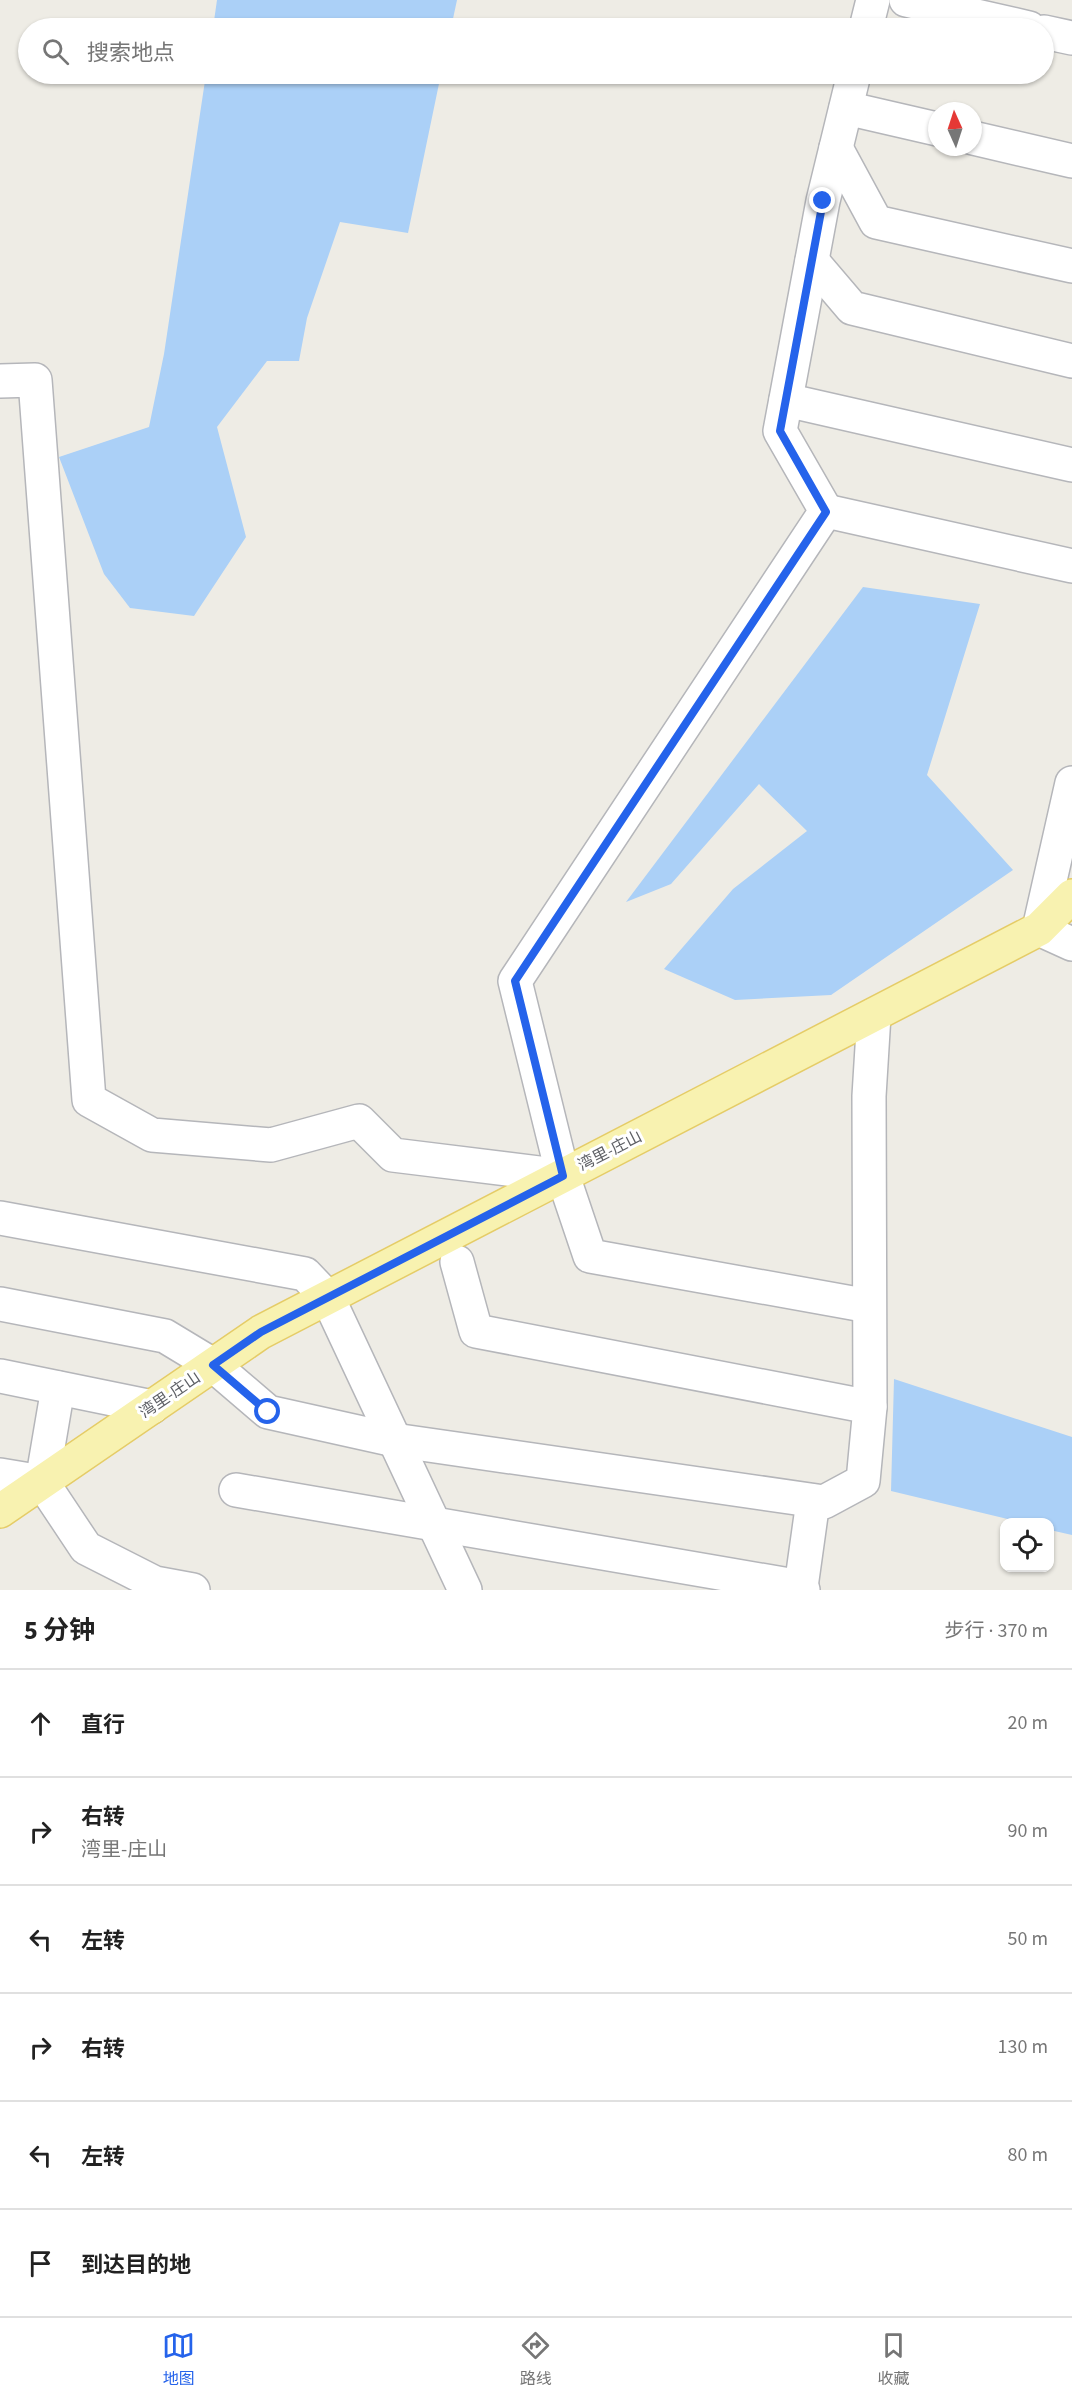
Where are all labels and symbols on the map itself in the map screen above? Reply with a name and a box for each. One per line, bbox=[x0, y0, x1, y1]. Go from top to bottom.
north arrow bbox=[928, 102, 982, 156]
route end bbox=[809, 187, 835, 213]
street label: 湾里-庄山 bbox=[574, 1126, 646, 1176]
street label: 湾里-庄山 bbox=[135, 1367, 205, 1423]
route start bbox=[254, 1398, 280, 1424]

